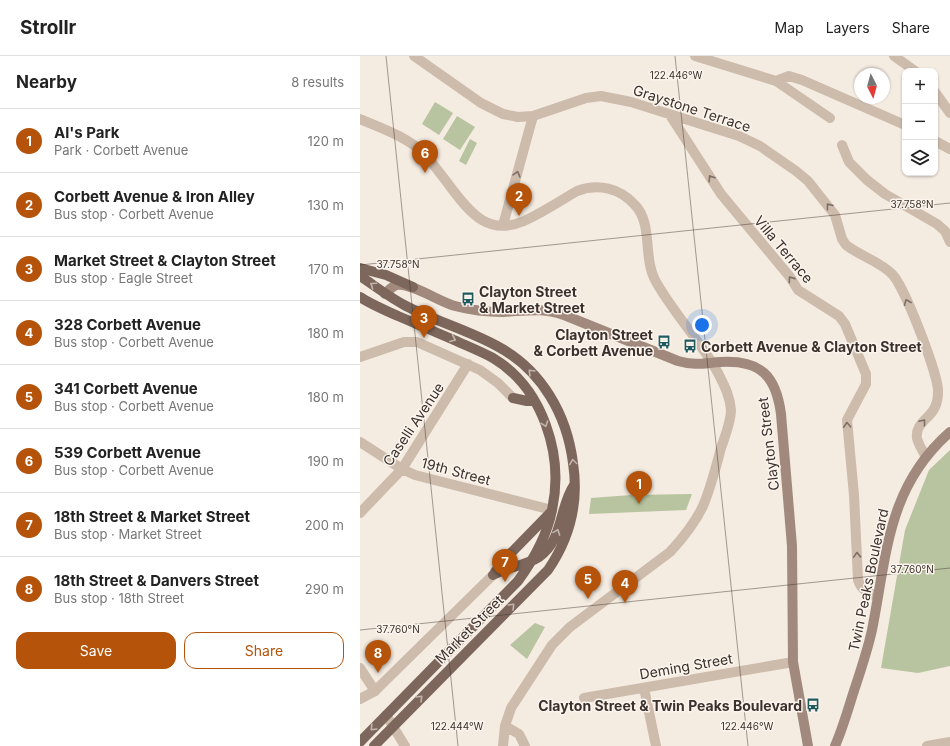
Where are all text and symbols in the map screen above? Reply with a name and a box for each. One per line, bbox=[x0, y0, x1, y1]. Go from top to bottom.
text: Strollr bbox=[20, 16, 76, 39]
text: Map bbox=[775, 19, 804, 36]
text: Layers bbox=[826, 19, 870, 36]
text: Share bbox=[892, 19, 930, 36]
north arrow bbox=[854, 68, 890, 104]
map controls bbox=[902, 68, 938, 176]
button: + bbox=[902, 68, 938, 104]
text: 122.446°W bbox=[650, 69, 702, 81]
text: Nearby bbox=[16, 72, 77, 92]
text: 8 results bbox=[291, 74, 344, 90]
street label: Graystone Terrace bbox=[631, 81, 753, 135]
button: − bbox=[902, 104, 938, 140]
text: Al's Park bbox=[54, 123, 119, 142]
text: 1 bbox=[26, 133, 32, 149]
text: 120 m bbox=[308, 133, 344, 149]
pin: 6 bbox=[412, 140, 438, 173]
button: layers bbox=[902, 140, 938, 176]
text: Park · Corbett Avenue bbox=[54, 142, 188, 158]
one-way arrow bbox=[512, 171, 521, 178]
one-way arrow bbox=[708, 175, 715, 182]
pin: 2 bbox=[506, 183, 532, 216]
text: Corbett Avenue & Iron Alley bbox=[54, 187, 255, 206]
text: 2 bbox=[25, 197, 33, 213]
text: 130 m bbox=[307, 197, 344, 213]
text: 37.758°N bbox=[890, 198, 934, 210]
one-way arrow bbox=[826, 204, 833, 211]
text: Bus stop · Corbett Avenue bbox=[54, 206, 214, 222]
street label: Villa Terrace bbox=[751, 212, 817, 286]
text: Market Street & Clayton Street bbox=[54, 251, 276, 270]
text: 37.758°N bbox=[376, 258, 420, 270]
text: 3 bbox=[25, 261, 33, 277]
text: 170 m bbox=[308, 261, 344, 277]
text: Bus stop · Eagle Street bbox=[54, 270, 193, 286]
one-way arrow bbox=[789, 277, 796, 284]
one-way arrow bbox=[370, 283, 377, 290]
place label: Clayton Street & Market Street bbox=[479, 283, 585, 316]
bus stop icon: Clayton Street & Market Street bbox=[460, 291, 476, 307]
one-way arrow bbox=[904, 299, 912, 306]
pin: 3 bbox=[411, 305, 437, 338]
text: 328 Corbett Avenue bbox=[54, 315, 201, 334]
your location bbox=[692, 315, 712, 335]
text: 4 bbox=[25, 325, 33, 341]
text: 180 m bbox=[307, 325, 344, 341]
place label: Clayton Street & Corbett Avenue bbox=[533, 326, 653, 359]
text: Bus stop · Corbett Avenue bbox=[54, 334, 214, 350]
bus stop icon: Clayton Street & Corbett Avenue bbox=[656, 334, 672, 350]
one-way arrow bbox=[449, 335, 456, 343]
bus stop icon: Corbett Avenue & Clayton Street bbox=[682, 338, 698, 354]
place label: Corbett Avenue & Clayton Street bbox=[701, 338, 922, 355]
one-way arrow bbox=[528, 369, 536, 377]
text: 341 Corbett Avenue bbox=[54, 379, 198, 398]
street label: Caselli Avenue bbox=[379, 379, 447, 469]
text: 5 bbox=[25, 389, 33, 405]
text: 180 m bbox=[307, 389, 344, 405]
street label: Clayton Street bbox=[754, 396, 782, 492]
text: Bus stop · Corbett Avenue bbox=[54, 398, 214, 414]
one-way arrow bbox=[919, 419, 926, 427]
one-way arrow bbox=[540, 420, 549, 427]
one-way arrow bbox=[843, 422, 852, 428]
text: 539 Corbett Avenue bbox=[54, 443, 201, 462]
text: 6 bbox=[25, 453, 33, 469]
text: 190 m bbox=[307, 453, 344, 469]
street label: 19th Street bbox=[420, 454, 493, 488]
one-way arrow bbox=[569, 459, 578, 466]
text: Bus stop · Corbett Avenue bbox=[54, 462, 214, 478]
pin: 1 bbox=[626, 471, 652, 504]
text: 18th Street & Market Street bbox=[54, 507, 250, 526]
street label: Twin Peaks Boulevard bbox=[845, 507, 891, 653]
text: 7 bbox=[25, 517, 33, 533]
text: 200 m bbox=[305, 517, 344, 533]
text: Bus stop · Market Street bbox=[54, 526, 202, 542]
one-way arrow bbox=[552, 528, 560, 535]
pin: 7 bbox=[492, 549, 518, 582]
one-way arrow bbox=[852, 552, 861, 558]
text: 37.760°N bbox=[890, 563, 934, 575]
pin: 5 bbox=[575, 566, 601, 599]
pin: 4 bbox=[612, 570, 638, 603]
text: 18th Street & Danvers Street bbox=[54, 571, 259, 590]
text: 8 bbox=[25, 581, 33, 597]
text: 290 m bbox=[305, 581, 344, 597]
text: Bus stop · 18th Street bbox=[54, 590, 184, 606]
street label: Market Street bbox=[431, 591, 507, 667]
one-way arrow bbox=[507, 603, 515, 611]
text: 37.760°N bbox=[376, 623, 420, 635]
button: Save bbox=[16, 632, 176, 669]
button: Share bbox=[184, 632, 344, 669]
pin: 8 bbox=[365, 640, 391, 673]
street label: Deming Street bbox=[638, 649, 734, 683]
one-way arrow bbox=[415, 695, 423, 703]
place label: Clayton Street & Twin Peaks Boulevard bbox=[538, 697, 802, 714]
bus stop icon: Clayton Street & Twin Peaks Boulevard bbox=[805, 697, 821, 713]
text: 122.444°W bbox=[431, 720, 484, 732]
text: 122.446°W bbox=[721, 720, 773, 732]
one-way arrow bbox=[370, 724, 378, 731]

